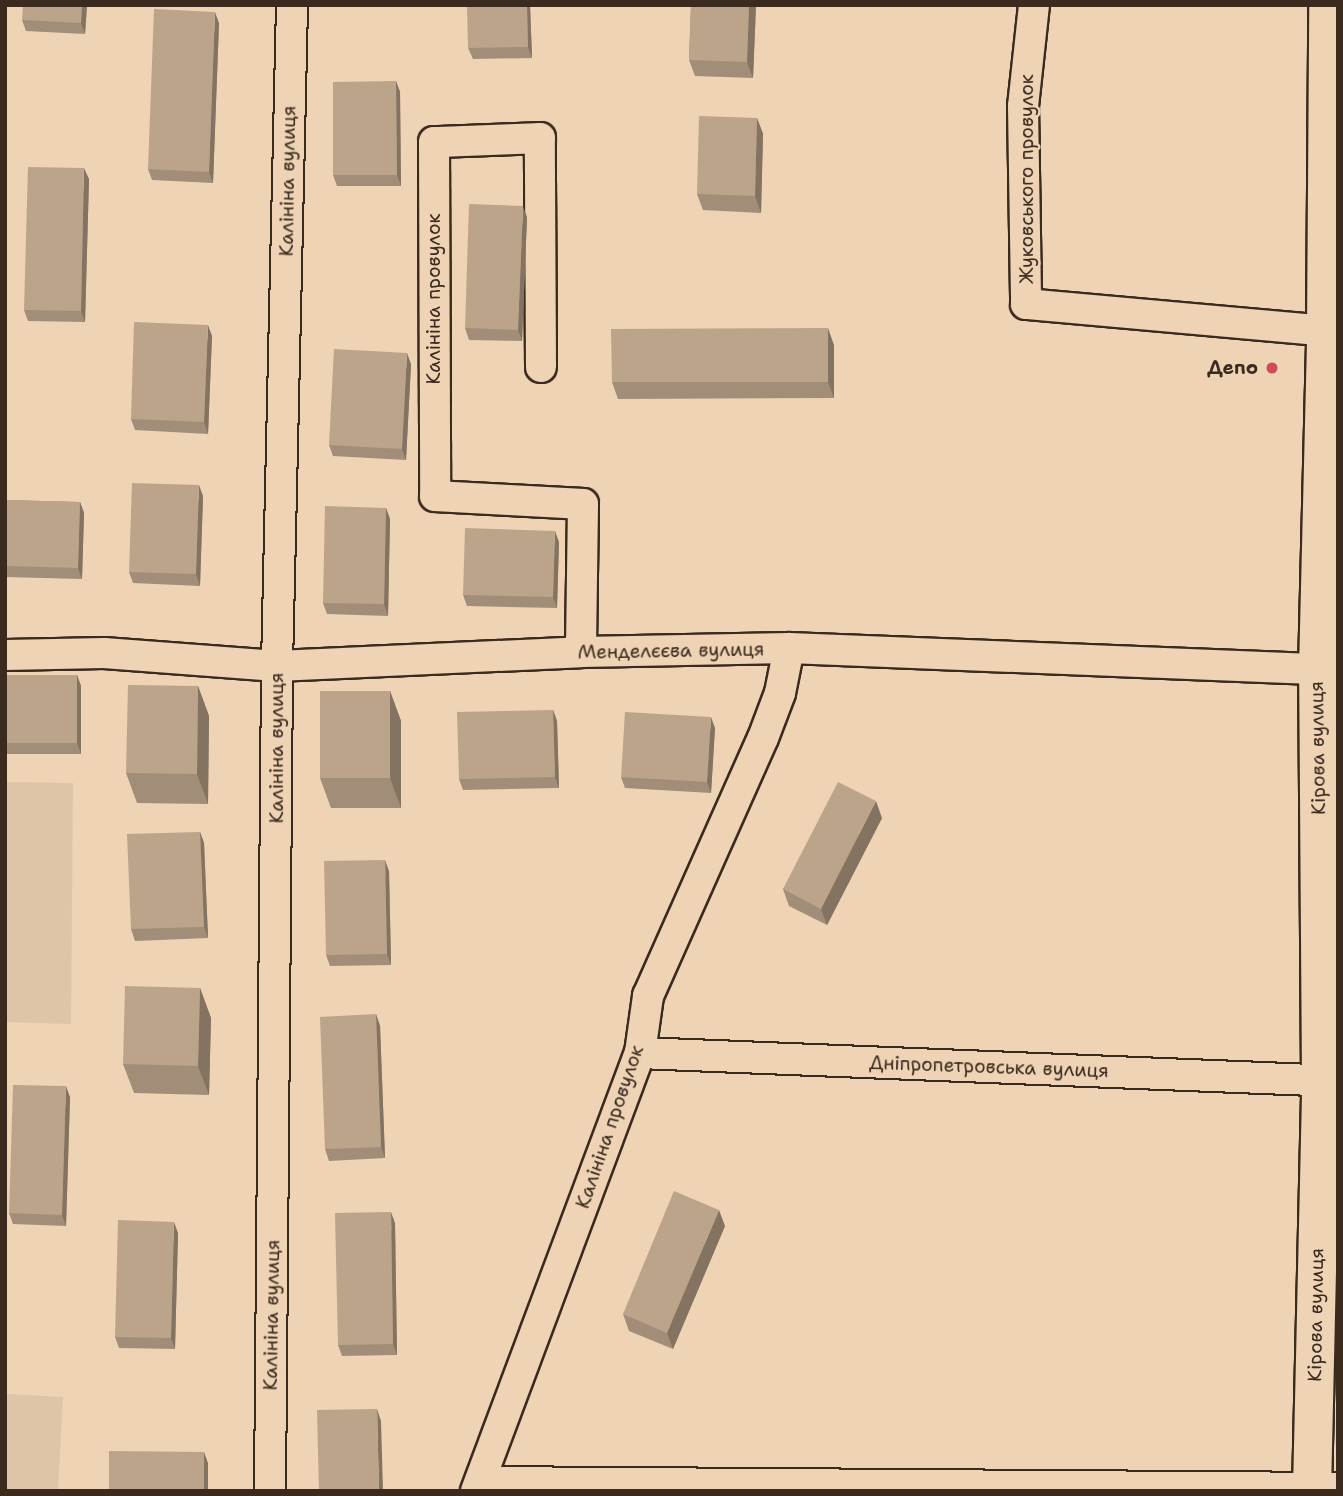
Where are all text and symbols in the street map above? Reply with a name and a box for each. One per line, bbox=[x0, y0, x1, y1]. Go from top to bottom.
street label: Жуковського провулок bbox=[1016, 74, 1038, 284]
street label: Калініна вулиця bbox=[275, 105, 301, 257]
street label: Калініна провулок bbox=[423, 213, 445, 385]
place label: Депо bbox=[1207, 357, 1258, 379]
marker: Депо bbox=[1264, 360, 1280, 376]
street label: Менделєєва вулиця bbox=[577, 638, 765, 664]
street label: Калініна вулиця bbox=[266, 673, 288, 823]
street label: Кірова вулиця bbox=[1305, 681, 1331, 815]
street label: Калініна провулок bbox=[571, 1042, 649, 1212]
street label: Дніпропетровська вулиця bbox=[869, 1051, 1109, 1083]
street label: Калініна вулиця bbox=[259, 1239, 285, 1391]
street label: Кірова вулиця bbox=[1303, 1248, 1329, 1382]

